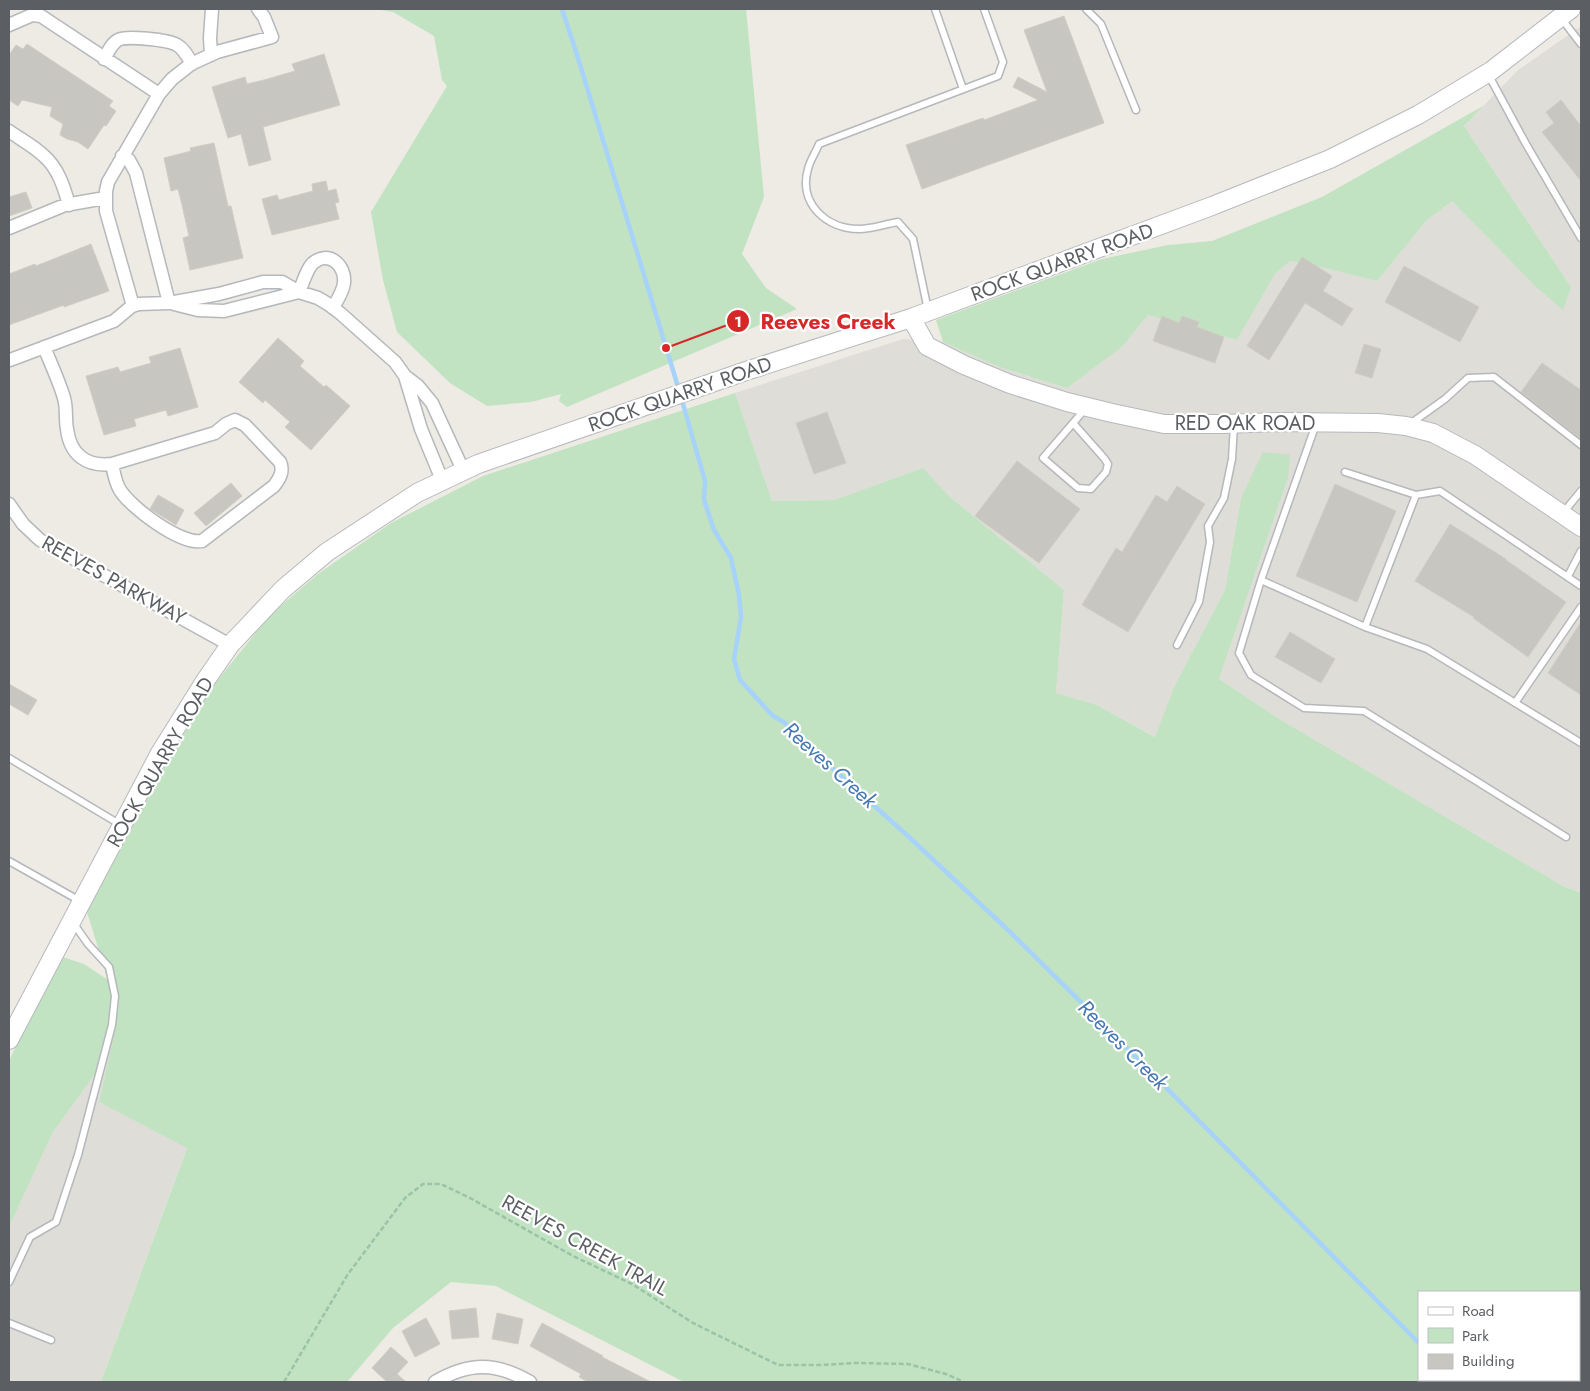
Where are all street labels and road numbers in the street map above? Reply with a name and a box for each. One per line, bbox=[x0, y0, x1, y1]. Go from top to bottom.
street label: ROCK QUARRY ROAD bbox=[967, 216, 1158, 309]
street label: ROCK QUARRY ROAD bbox=[585, 349, 776, 439]
street label: RED OAK ROAD bbox=[1175, 409, 1315, 438]
street label: REEVES PARKWAY bbox=[36, 529, 192, 633]
street label: ROCK QUARRY ROAD bbox=[100, 672, 221, 853]
street label: REEVES CREEK TRAIL bbox=[496, 1188, 673, 1303]

